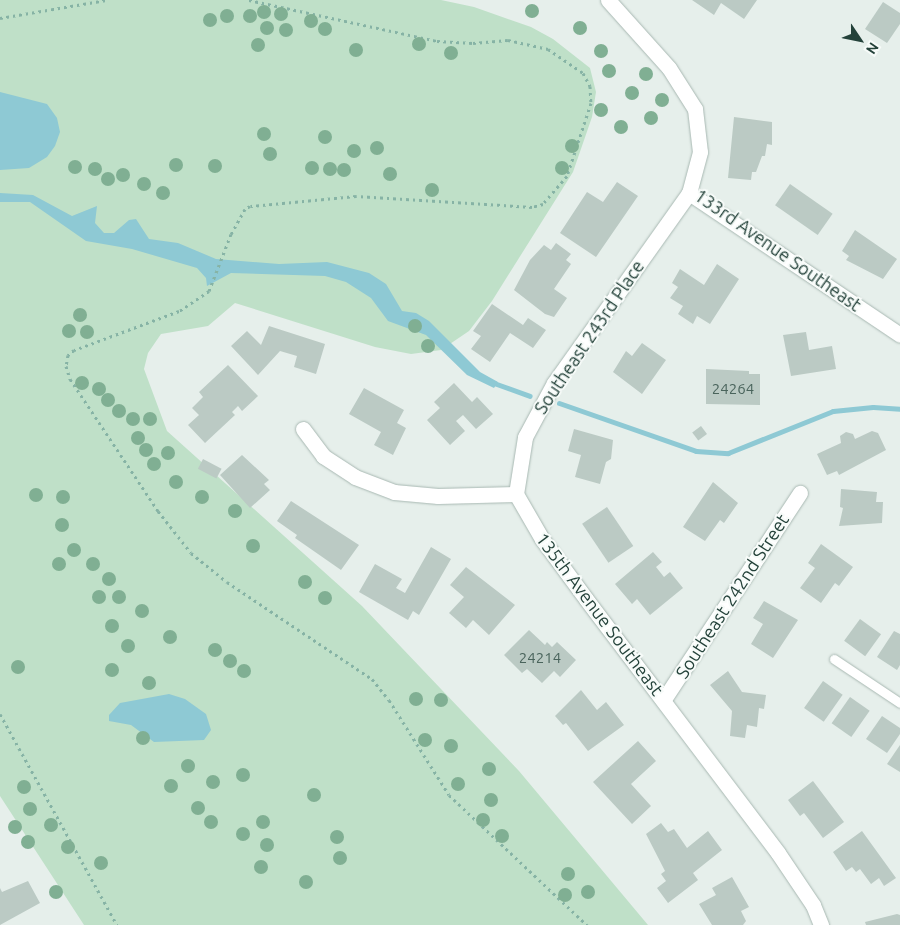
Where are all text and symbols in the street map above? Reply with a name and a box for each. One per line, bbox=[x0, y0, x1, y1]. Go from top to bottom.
north arrow bbox=[835, 15, 885, 65]
text: N bbox=[863, 40, 882, 57]
street label: 133rd Avenue Southeast bbox=[691, 184, 865, 316]
street label: Southeast 243rd Place bbox=[530, 256, 648, 418]
house number: 24264 bbox=[712, 380, 754, 398]
street label: Southeast 242nd Street bbox=[671, 510, 793, 682]
street label: 135th Avenue Southeast bbox=[532, 528, 668, 700]
house number: 24214 bbox=[519, 649, 561, 667]

